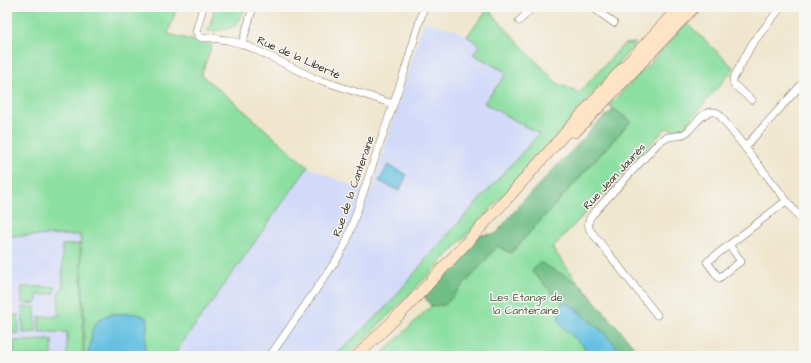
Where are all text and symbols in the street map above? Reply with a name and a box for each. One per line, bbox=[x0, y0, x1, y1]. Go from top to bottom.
street label: Rue de la Liberté bbox=[255, 32, 343, 83]
street label: Rue de la Canteraine bbox=[329, 134, 378, 239]
street label: Rue Jean Jaurès bbox=[580, 140, 649, 213]
park label: Les Étangs de la Canteraine bbox=[490, 290, 562, 318]

